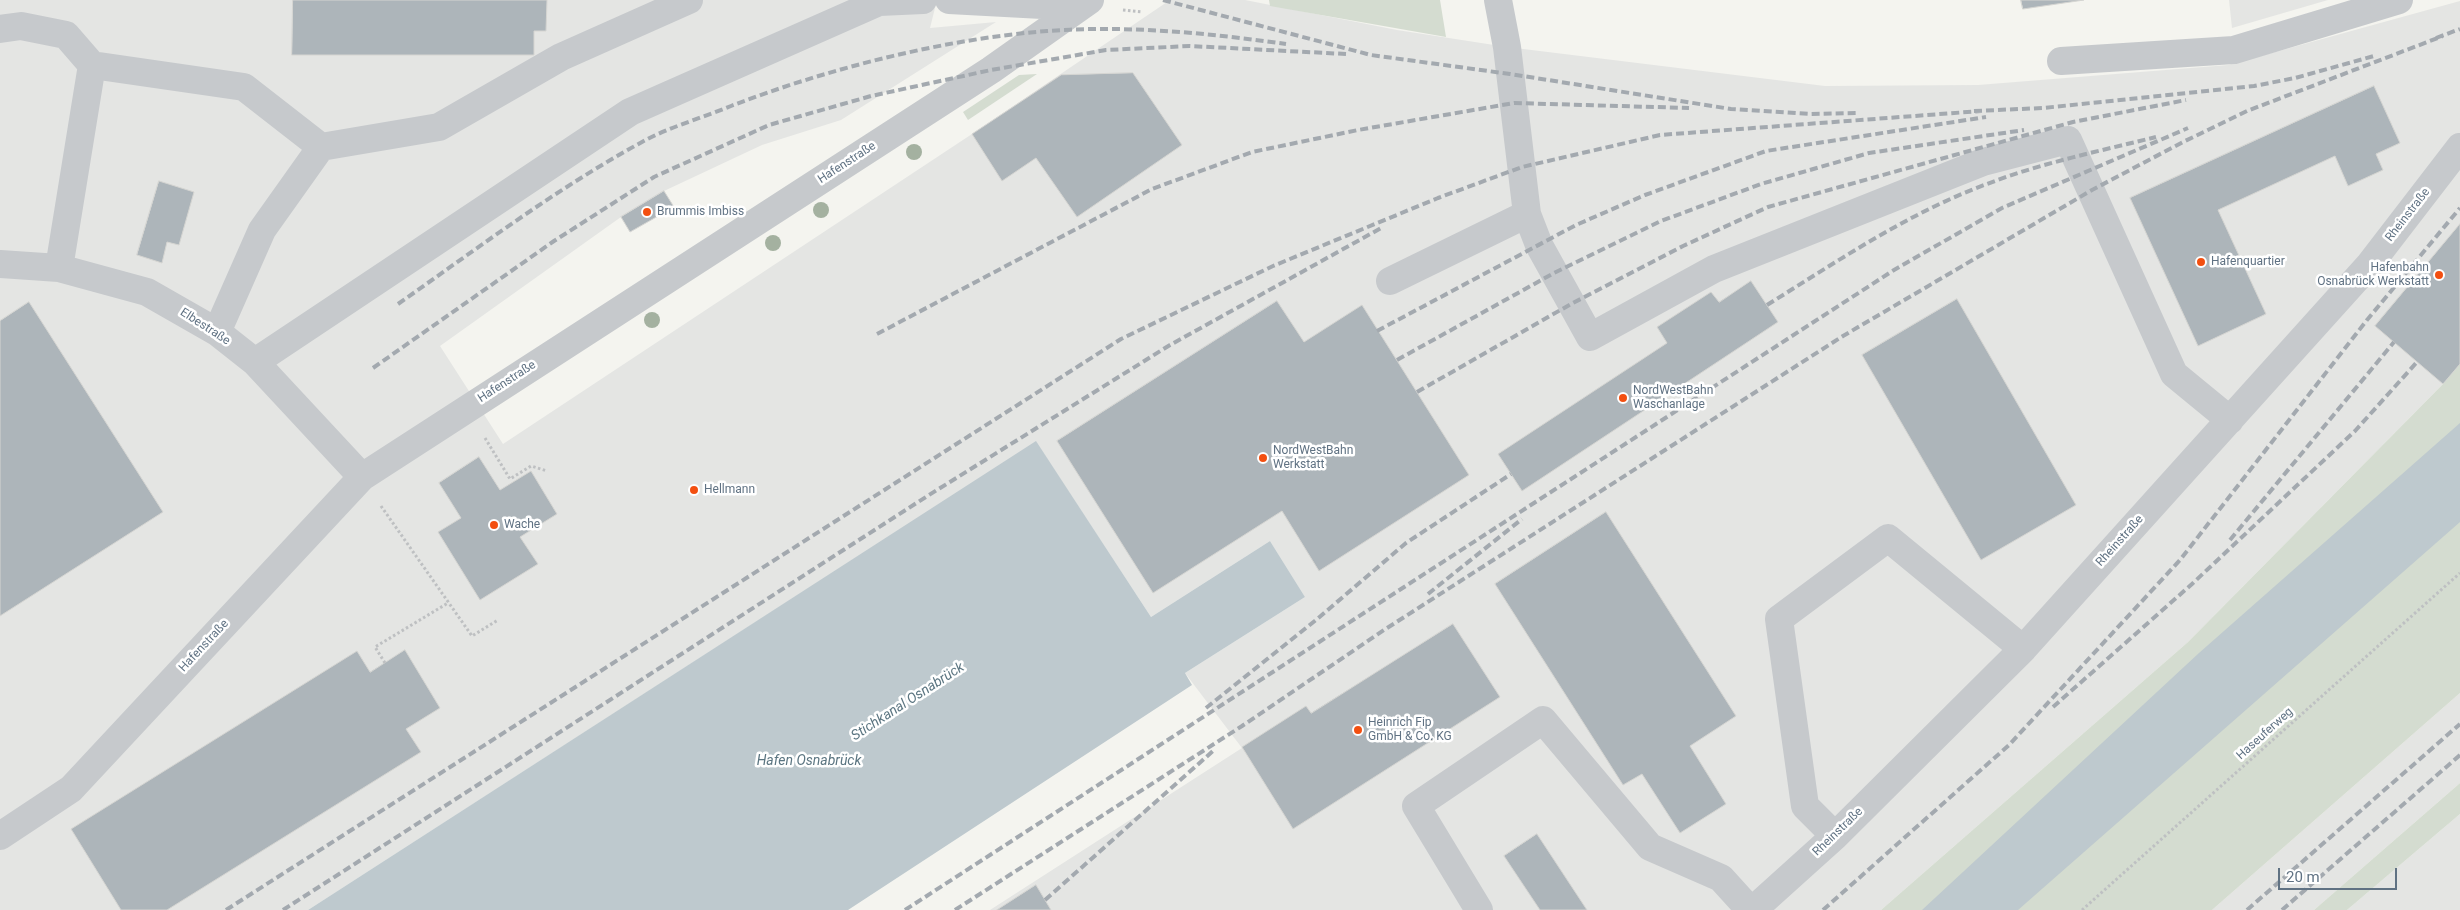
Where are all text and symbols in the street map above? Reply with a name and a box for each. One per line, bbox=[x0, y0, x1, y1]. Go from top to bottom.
street label: Hafenstraße bbox=[815, 139, 879, 187]
street label: Rheinstraße bbox=[2383, 185, 2433, 245]
place label: Brummis Imbiss bbox=[657, 205, 744, 219]
marker: Brummis Imbiss bbox=[641, 206, 653, 218]
place label: Hafenquartier bbox=[2211, 255, 2285, 269]
marker: Hafenquartier bbox=[2195, 256, 2207, 268]
place label: Hafenbahn Osnabrück Werkstatt bbox=[2317, 261, 2429, 289]
marker: Hafenbahn Osnabrück Werkstatt bbox=[2433, 269, 2445, 281]
street label: Elbestraße bbox=[177, 305, 233, 349]
street label: Hafenstraße bbox=[475, 358, 539, 406]
place label: NordWestBahn Waschanlage bbox=[1633, 384, 1713, 412]
marker: NordWestBahn Waschanlage bbox=[1617, 392, 1629, 404]
place label: NordWestBahn Werkstatt bbox=[1273, 444, 1353, 472]
marker: NordWestBahn Werkstatt bbox=[1257, 452, 1269, 464]
place label: Hellmann bbox=[704, 483, 755, 497]
marker: Hellmann bbox=[688, 484, 700, 496]
street label: Rheinstraße bbox=[2093, 512, 2147, 570]
place label: Wache bbox=[504, 518, 540, 532]
marker: Wache bbox=[488, 519, 500, 531]
street label: Hafenstraße bbox=[176, 617, 232, 675]
water label: Stichkanal Osnabrück bbox=[848, 659, 968, 745]
street label: Haseuferweg bbox=[2234, 705, 2296, 763]
place label: Heinrich Fip GmbH & Co. KG bbox=[1368, 716, 1452, 744]
marker: Heinrich Fip GmbH & Co. KG bbox=[1352, 724, 1364, 736]
water label: Hafen Osnabrück bbox=[757, 753, 861, 769]
street label: Rheinstraße bbox=[1810, 805, 1866, 859]
scale bar bbox=[2280, 858, 2399, 890]
text: 20 m bbox=[2286, 868, 2320, 886]

